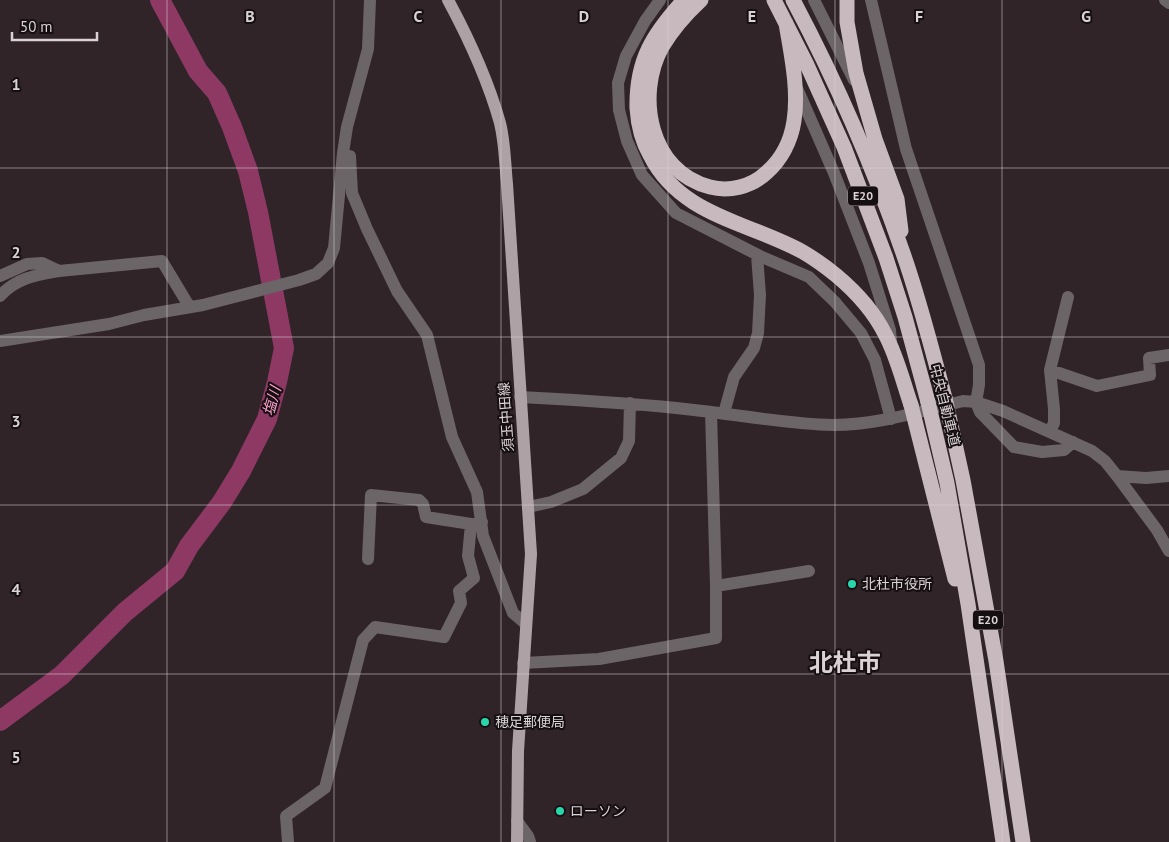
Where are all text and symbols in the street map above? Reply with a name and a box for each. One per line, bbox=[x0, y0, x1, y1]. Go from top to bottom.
text: B bbox=[245, 6, 255, 26]
text: C bbox=[414, 6, 423, 26]
text: D bbox=[579, 6, 589, 26]
text: E bbox=[748, 6, 756, 26]
text: F bbox=[915, 6, 923, 26]
text: G bbox=[1081, 6, 1091, 26]
scale bar bbox=[12, 10, 98, 42]
text: 50 m bbox=[20, 17, 53, 36]
text: 1 bbox=[11, 74, 21, 94]
road number: E20 bbox=[848, 187, 878, 206]
text: 2 bbox=[11, 242, 21, 262]
street label: 中央自動車道 bbox=[926, 362, 964, 448]
street label: 須玉中田線 bbox=[495, 381, 517, 453]
water label: 塩川 bbox=[258, 382, 285, 418]
text: 3 bbox=[11, 411, 21, 431]
place label: 北杜市役所 bbox=[862, 575, 932, 593]
marker: 北杜市役所 bbox=[846, 578, 858, 590]
text: 4 bbox=[11, 579, 21, 599]
road number: E20 bbox=[973, 610, 1003, 630]
district label: 北杜市 bbox=[809, 647, 881, 678]
place label: 穂足郵便局 bbox=[495, 713, 565, 731]
marker: 穂足郵便局 bbox=[479, 716, 491, 728]
text: 5 bbox=[11, 747, 21, 767]
place label: ローソン bbox=[570, 802, 626, 820]
marker: ローソン bbox=[554, 805, 566, 817]

